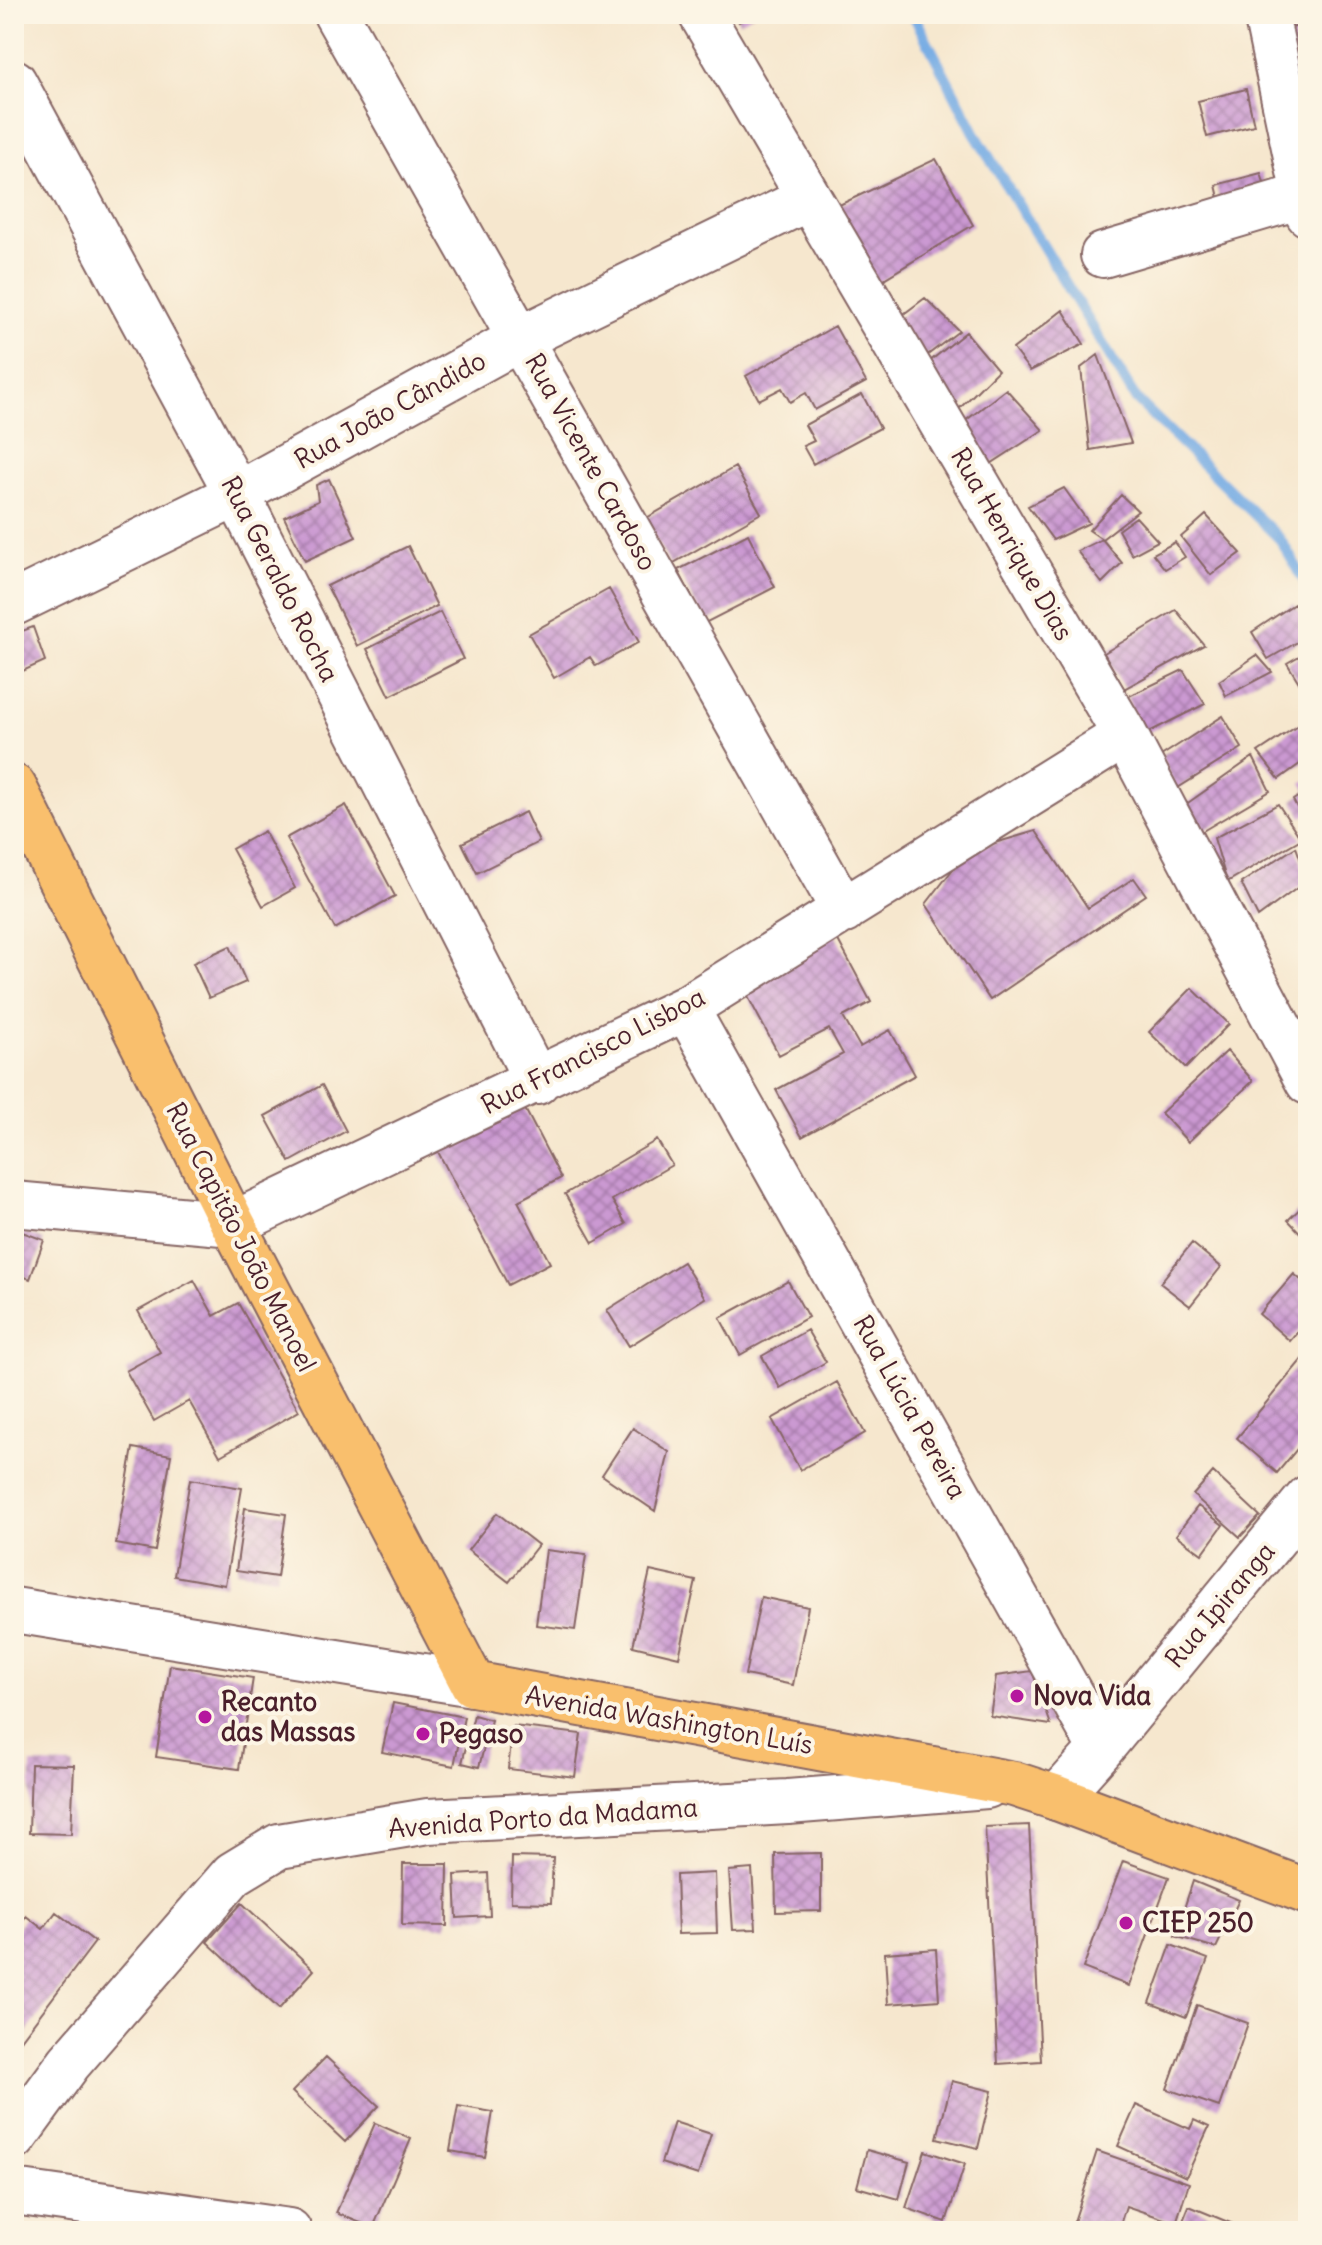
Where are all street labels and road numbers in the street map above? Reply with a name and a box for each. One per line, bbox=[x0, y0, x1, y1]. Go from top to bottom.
street label: Rua João Cândido bbox=[288, 343, 491, 476]
street label: Rua Vicente Cardoso bbox=[518, 347, 665, 576]
street label: Rua Henrique Dias bbox=[944, 442, 1081, 646]
street label: Rua Geraldo Rocha bbox=[214, 470, 347, 687]
street label: Rua Francisco Lisboa bbox=[475, 980, 710, 1121]
street label: Rua Capitão João Manoel bbox=[159, 1097, 324, 1377]
street label: Rua Lúcia Pereira bbox=[846, 1309, 975, 1504]
street label: Rua Ipiranga bbox=[1158, 1535, 1282, 1674]
street label: Avenida Washington Luís bbox=[523, 1678, 815, 1761]
street label: Avenida Porto da Madama bbox=[387, 1790, 699, 1845]

